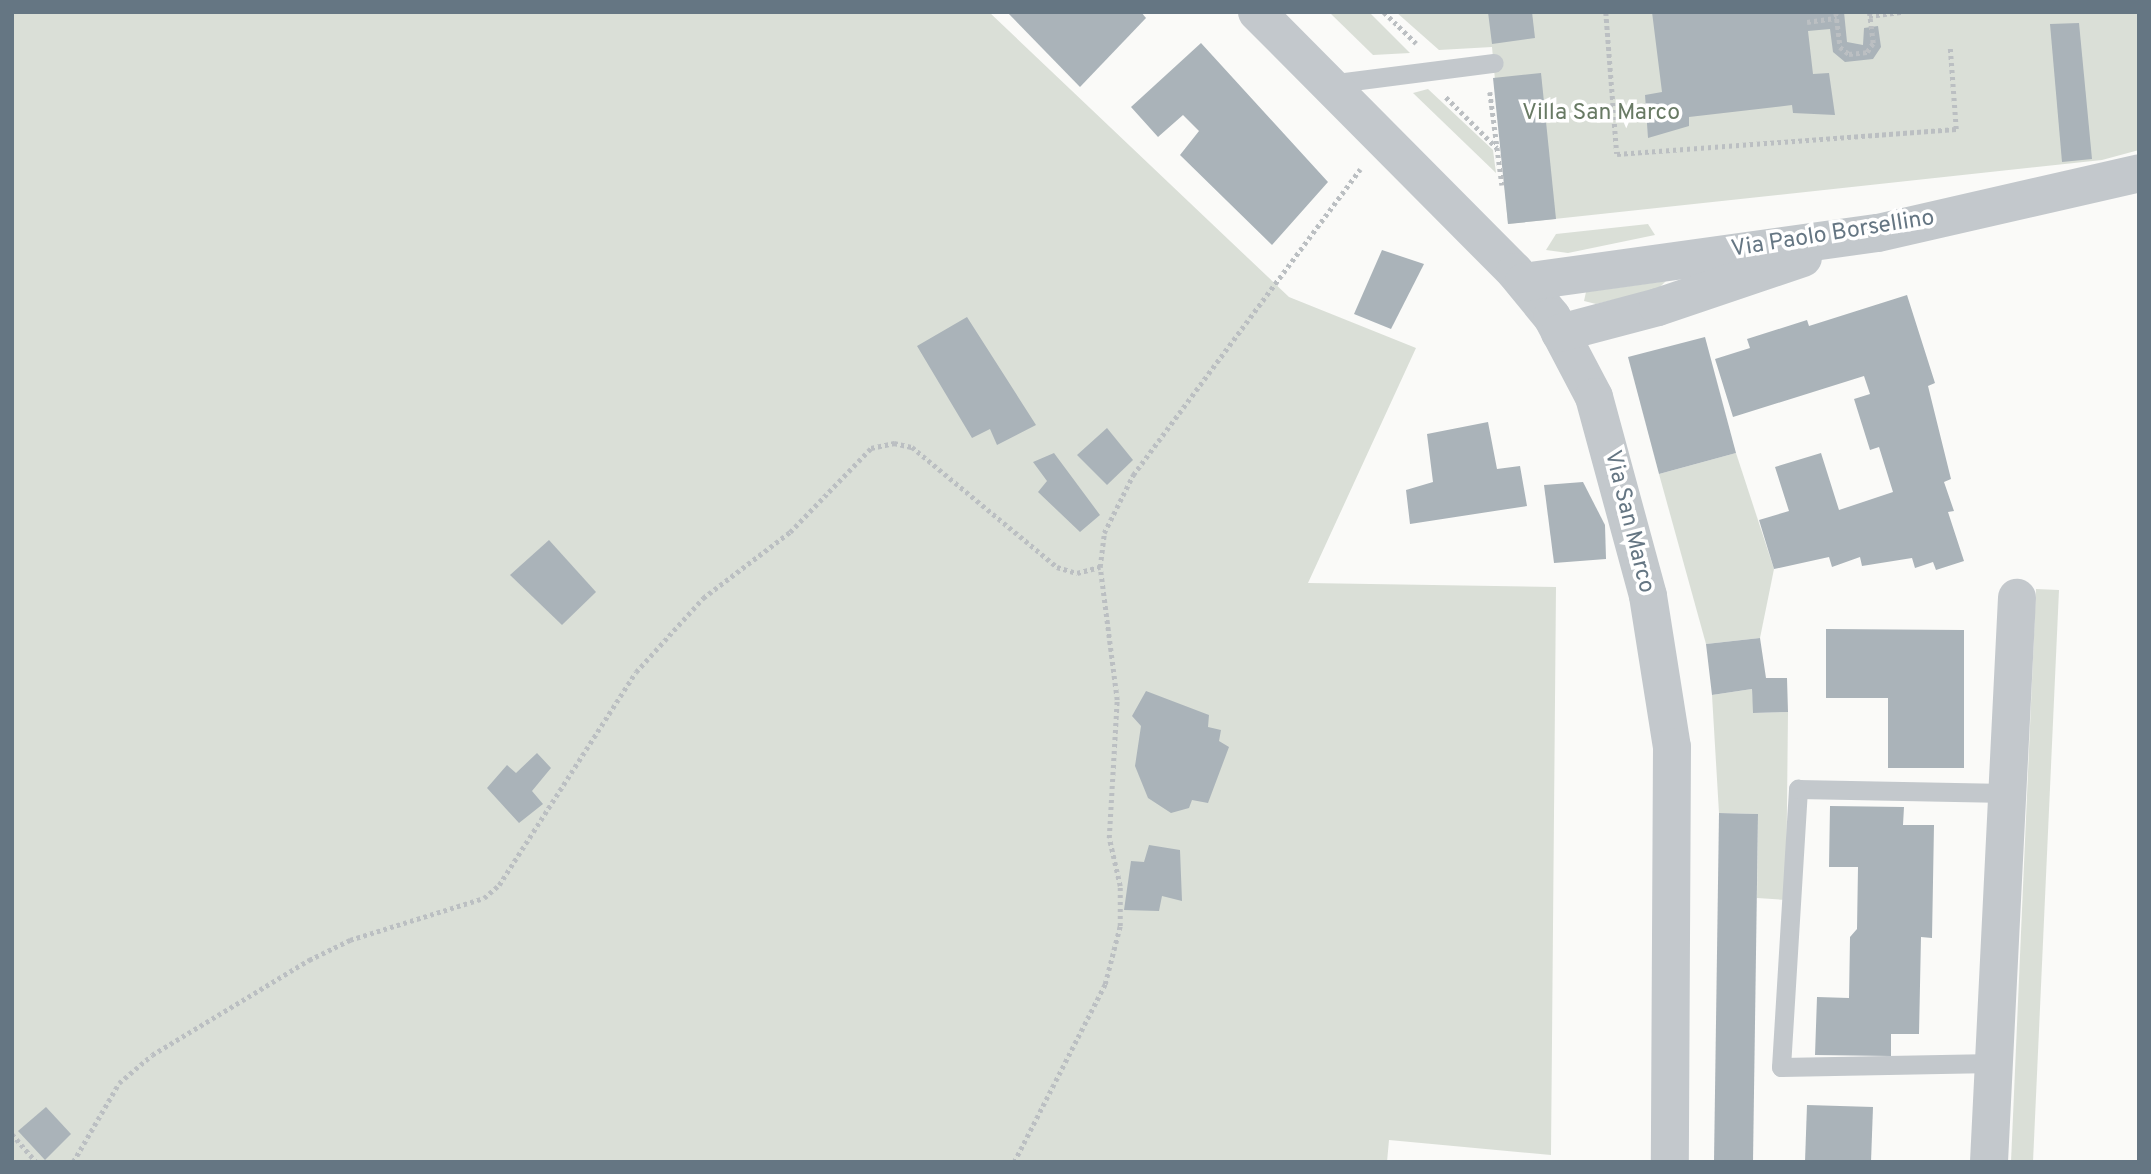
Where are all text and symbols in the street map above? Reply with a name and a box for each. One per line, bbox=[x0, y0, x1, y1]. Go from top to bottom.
park label: Villa San Marco bbox=[1522, 100, 1680, 128]
street label: Via Paolo Borsellino bbox=[1729, 205, 1937, 265]
street label: Via San Marco bbox=[1597, 448, 1659, 596]

